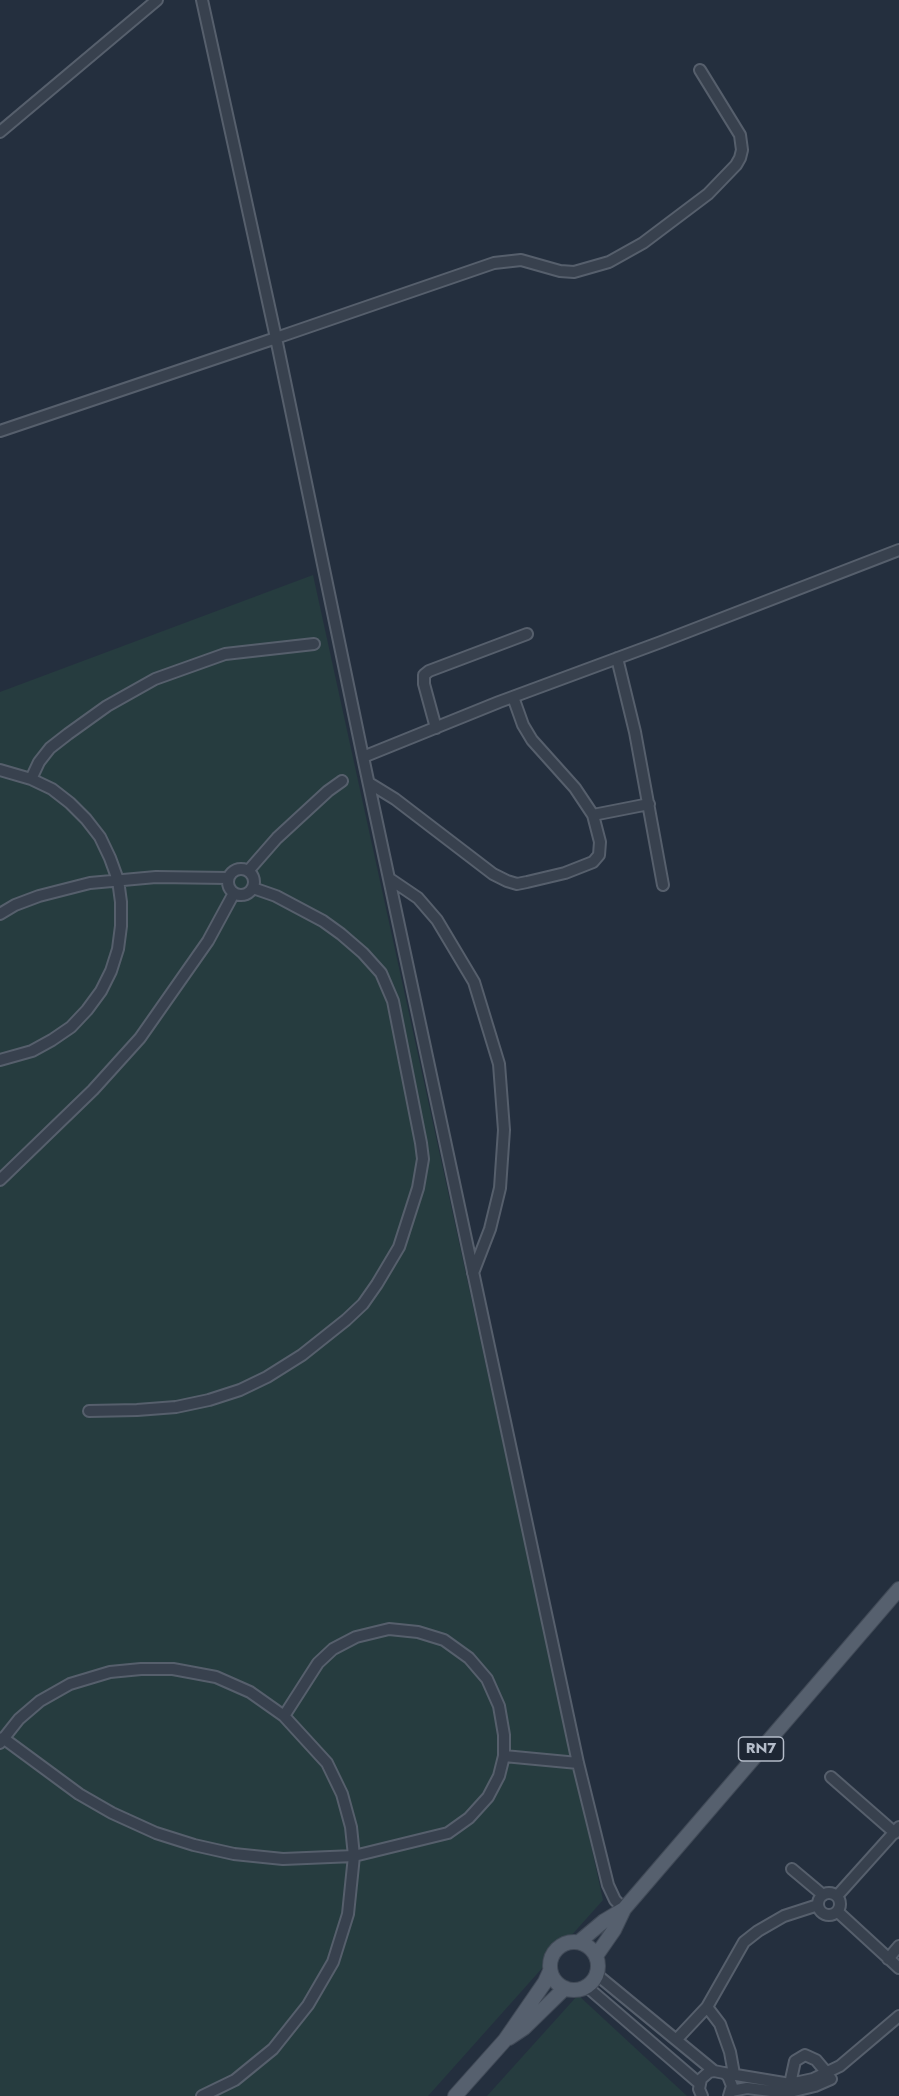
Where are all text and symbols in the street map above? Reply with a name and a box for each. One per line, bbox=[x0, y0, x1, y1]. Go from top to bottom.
road number: RN7 bbox=[738, 1737, 783, 1761]

